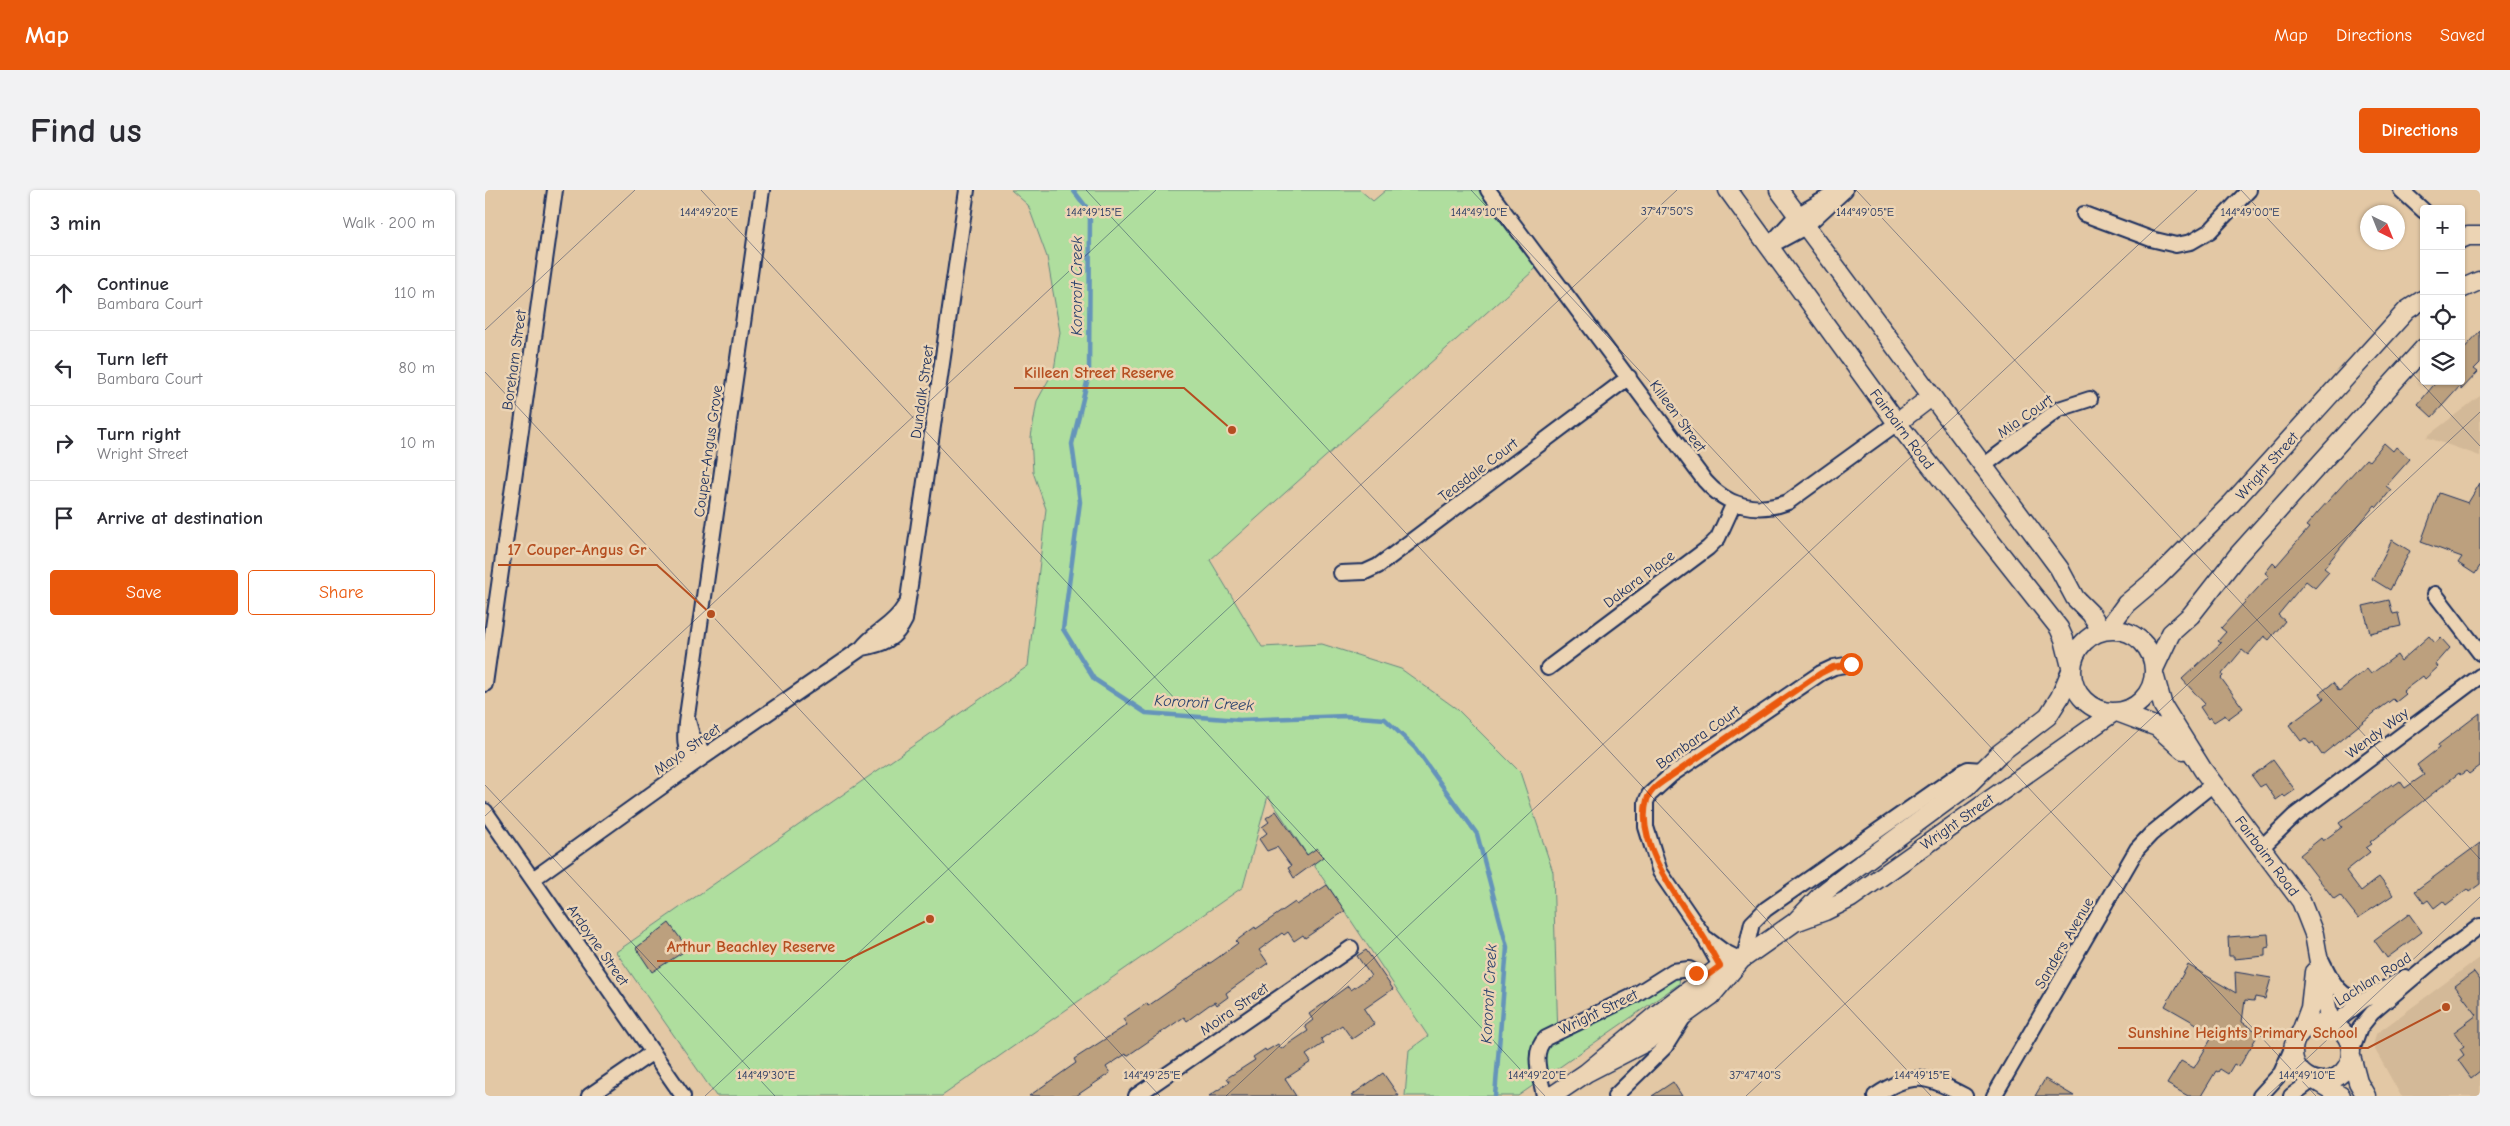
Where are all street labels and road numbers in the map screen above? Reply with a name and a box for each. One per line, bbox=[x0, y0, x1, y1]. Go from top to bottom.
street label: Boreham Street bbox=[498, 308, 530, 411]
street label: Dundalk Street bbox=[907, 343, 938, 440]
street label: Killeen Street bbox=[1646, 377, 1710, 456]
street label: Couper-Angus Grove bbox=[690, 383, 726, 518]
street label: Fairbairn Road bbox=[1866, 385, 1938, 473]
street label: Mia Court bbox=[1994, 390, 2057, 442]
street label: Wright Street bbox=[2232, 428, 2303, 504]
street label: Teasdale Court bbox=[1435, 434, 1522, 506]
street label: Dakara Place bbox=[1600, 546, 1679, 612]
street label: Bambara Court bbox=[1652, 701, 1744, 773]
street label: Wendy Way bbox=[2342, 703, 2412, 762]
street label: Mayo Street bbox=[650, 719, 724, 779]
street label: Wright Street bbox=[1917, 790, 1998, 854]
street label: Fairbairn Road bbox=[2231, 812, 2303, 900]
street label: Sanders Avenue bbox=[2031, 894, 2098, 992]
street label: Ardoyne Street bbox=[563, 901, 633, 990]
street label: Lachlan Road bbox=[2331, 948, 2415, 1010]
street label: Moira Street bbox=[1196, 978, 1272, 1039]
street label: Wright Street bbox=[1556, 985, 1641, 1039]

